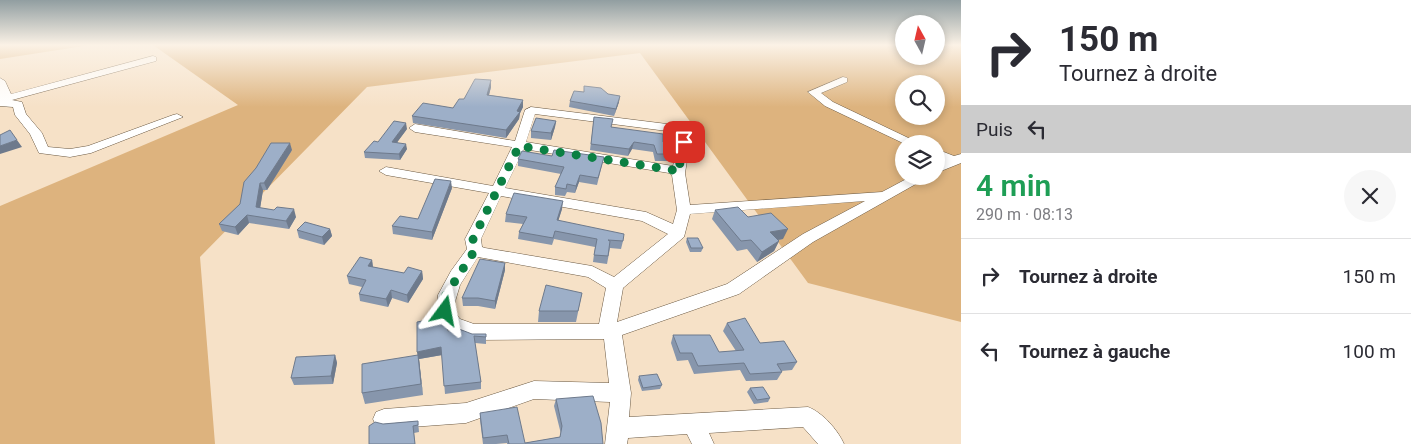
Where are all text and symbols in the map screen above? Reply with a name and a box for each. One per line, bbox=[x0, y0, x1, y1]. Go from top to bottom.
north arrow bbox=[895, 15, 945, 65]
map controls bbox=[895, 15, 945, 185]
text: 150 m bbox=[1059, 19, 1158, 60]
icon: right bbox=[976, 20, 1041, 85]
text: Tournez à droite bbox=[1059, 61, 1217, 86]
button: search bbox=[895, 75, 945, 125]
icon: left bbox=[1023, 115, 1051, 143]
text: Puis bbox=[976, 118, 1013, 141]
pin bbox=[663, 121, 705, 163]
icon: arrive bbox=[670, 128, 698, 156]
button: layers bbox=[895, 135, 945, 185]
text: 4 min bbox=[976, 168, 1051, 203]
button: close bbox=[1344, 170, 1396, 222]
text: 290 m · 08:13 bbox=[976, 205, 1073, 224]
icon: right bbox=[976, 262, 1004, 290]
text: Tournez à droite bbox=[1019, 265, 1158, 288]
text: 150 m bbox=[1343, 265, 1396, 288]
position arrow bbox=[418, 284, 470, 336]
icon: left bbox=[976, 337, 1004, 365]
text: Tournez à gauche bbox=[1019, 340, 1170, 363]
text: 100 m bbox=[1343, 340, 1396, 363]

